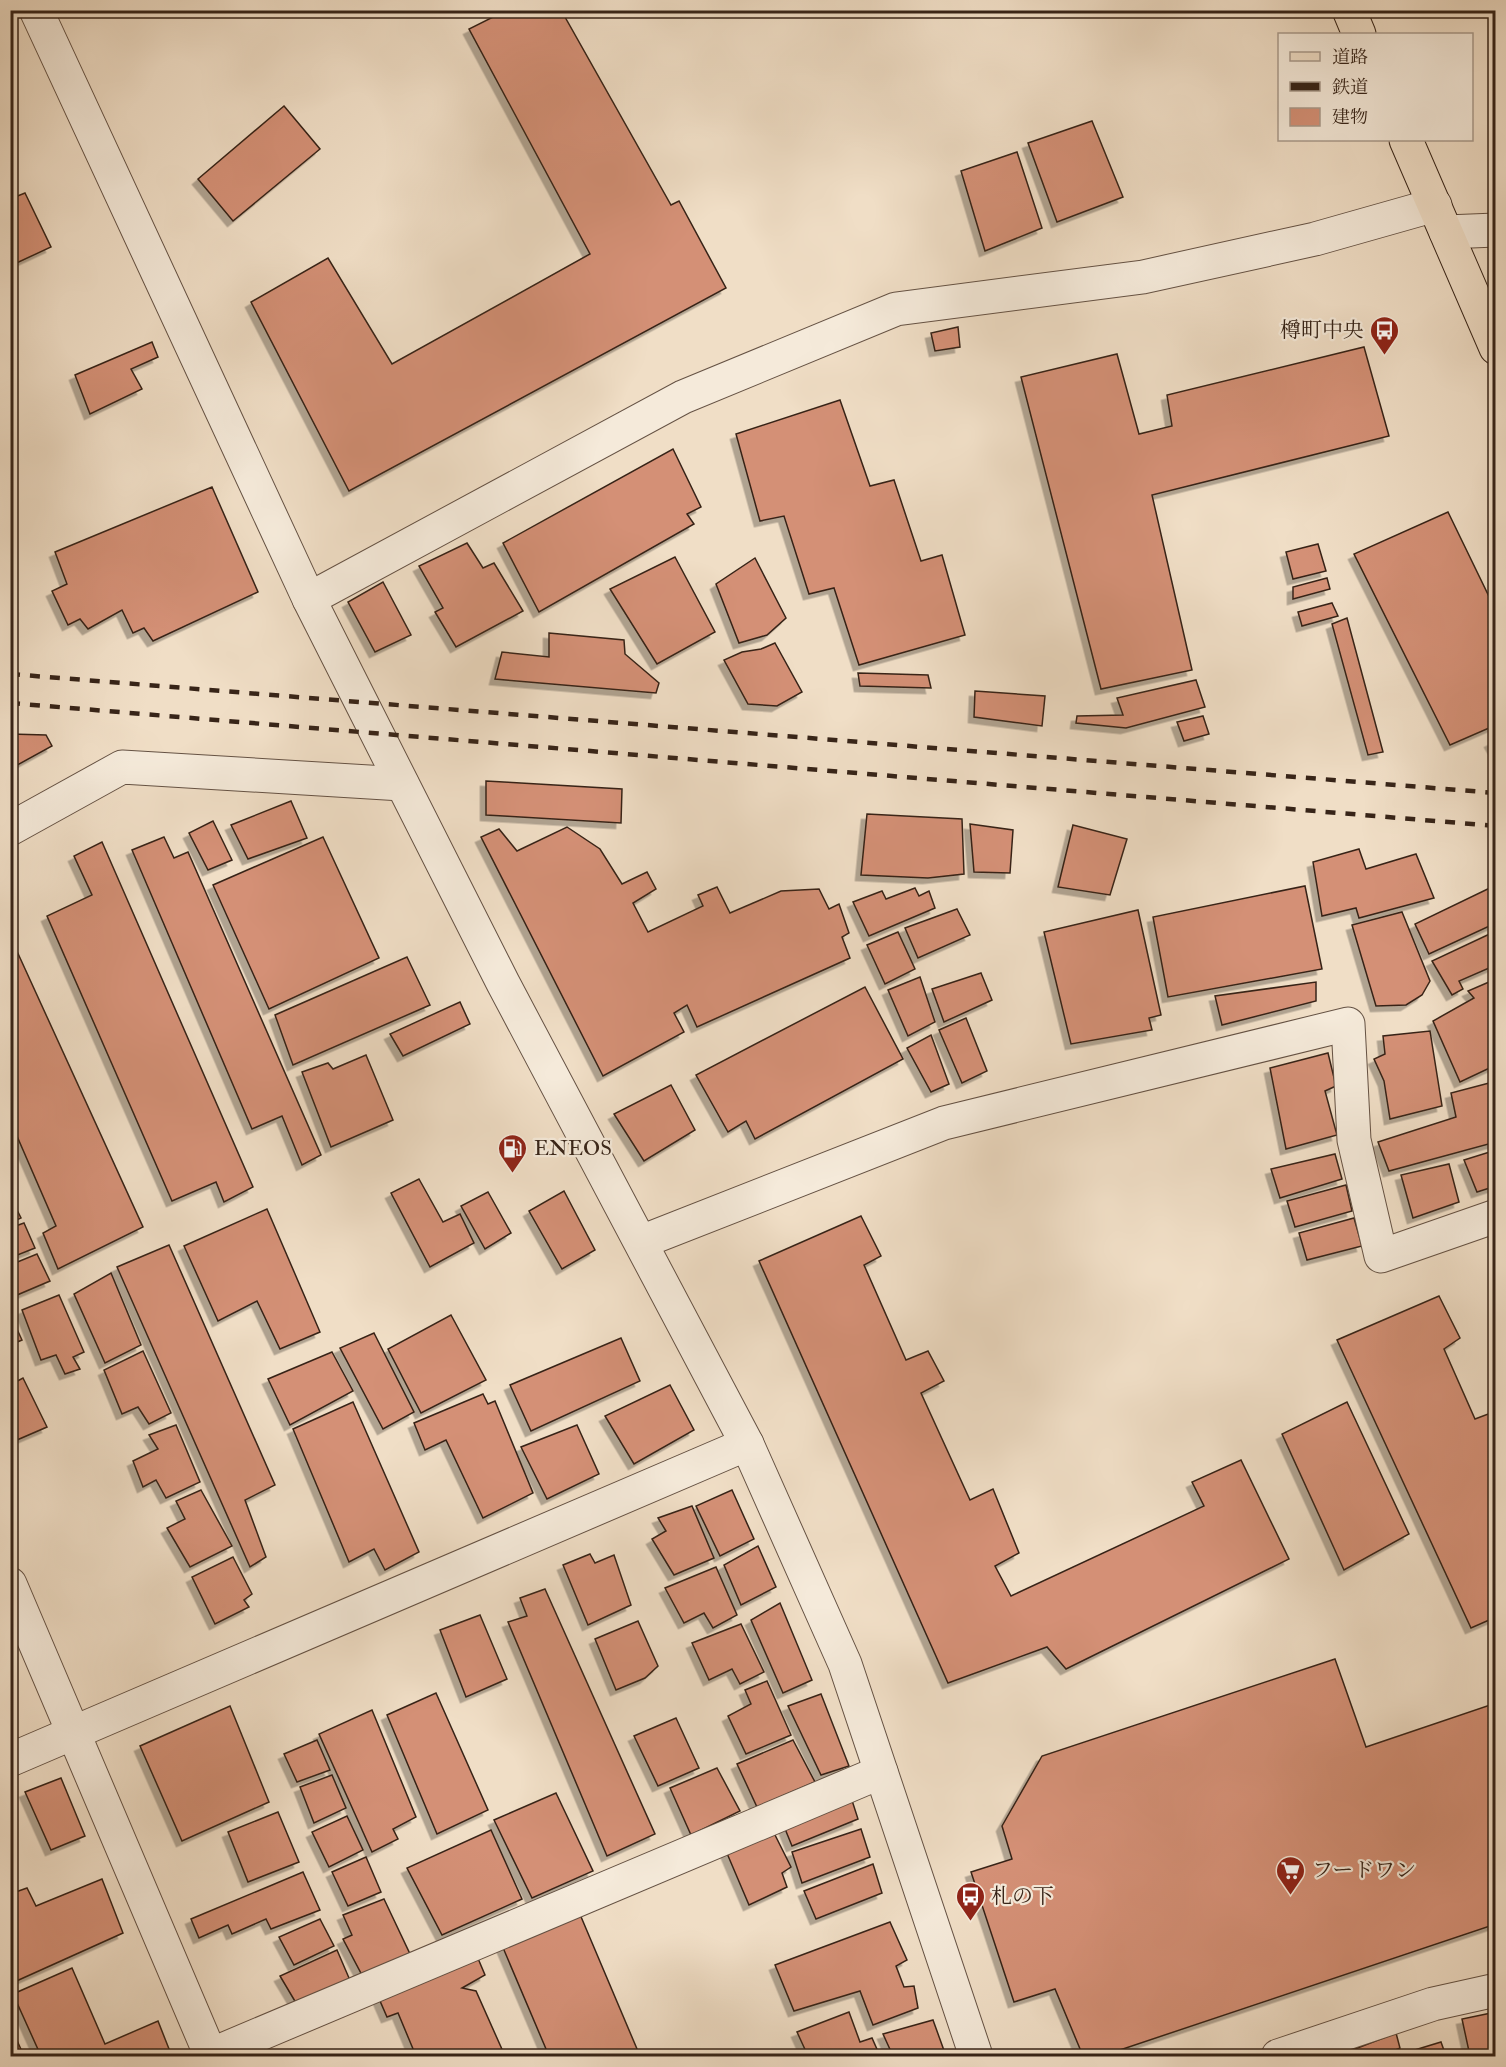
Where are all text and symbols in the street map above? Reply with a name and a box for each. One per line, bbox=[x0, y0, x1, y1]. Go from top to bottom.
legend bbox=[1278, 33, 1473, 141]
text: 道路 bbox=[1332, 46, 1368, 69]
text: 鉄道 bbox=[1332, 76, 1368, 99]
text: 建物 bbox=[1332, 106, 1368, 129]
bus stop icon: 樽町中央 bbox=[1369, 314, 1401, 356]
place label: 樽町中央 bbox=[1280, 317, 1364, 344]
fuel station icon: ENEOS bbox=[497, 1132, 529, 1174]
place label: ENEOS bbox=[534, 1135, 612, 1162]
supermarket icon: フードワン bbox=[1275, 1854, 1307, 1896]
place label: フードワン bbox=[1312, 1857, 1416, 1884]
bus stop icon: 札の下 bbox=[954, 1880, 986, 1922]
place label: 札の下 bbox=[991, 1883, 1054, 1910]

